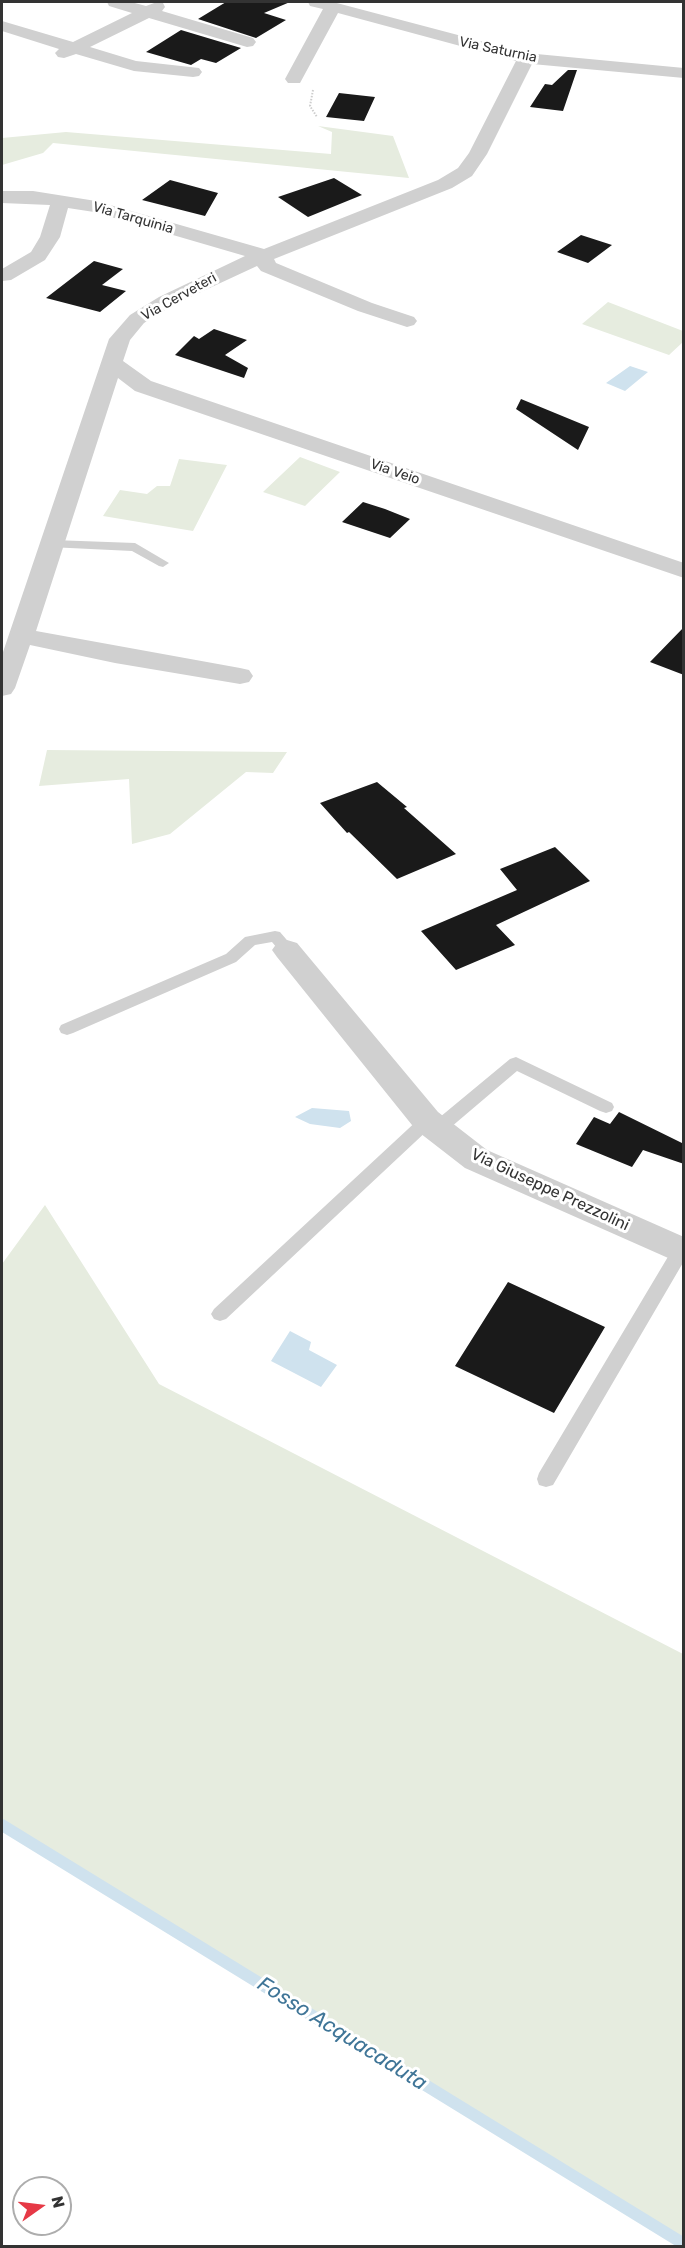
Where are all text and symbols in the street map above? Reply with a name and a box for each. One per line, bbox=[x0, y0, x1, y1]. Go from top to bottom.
street label: Via Saturnia bbox=[458, 34, 538, 66]
street label: Via Tarquinia bbox=[91, 198, 175, 238]
street label: Via Cerveteri bbox=[138, 269, 220, 325]
street label: Via Veio bbox=[368, 456, 422, 488]
street label: Via Giuseppe Prezzolini bbox=[468, 1145, 632, 1235]
water label: Fosso Acquacaduta bbox=[253, 1972, 431, 2096]
north arrow bbox=[12, 2176, 72, 2236]
text: N bbox=[47, 2194, 69, 2210]

